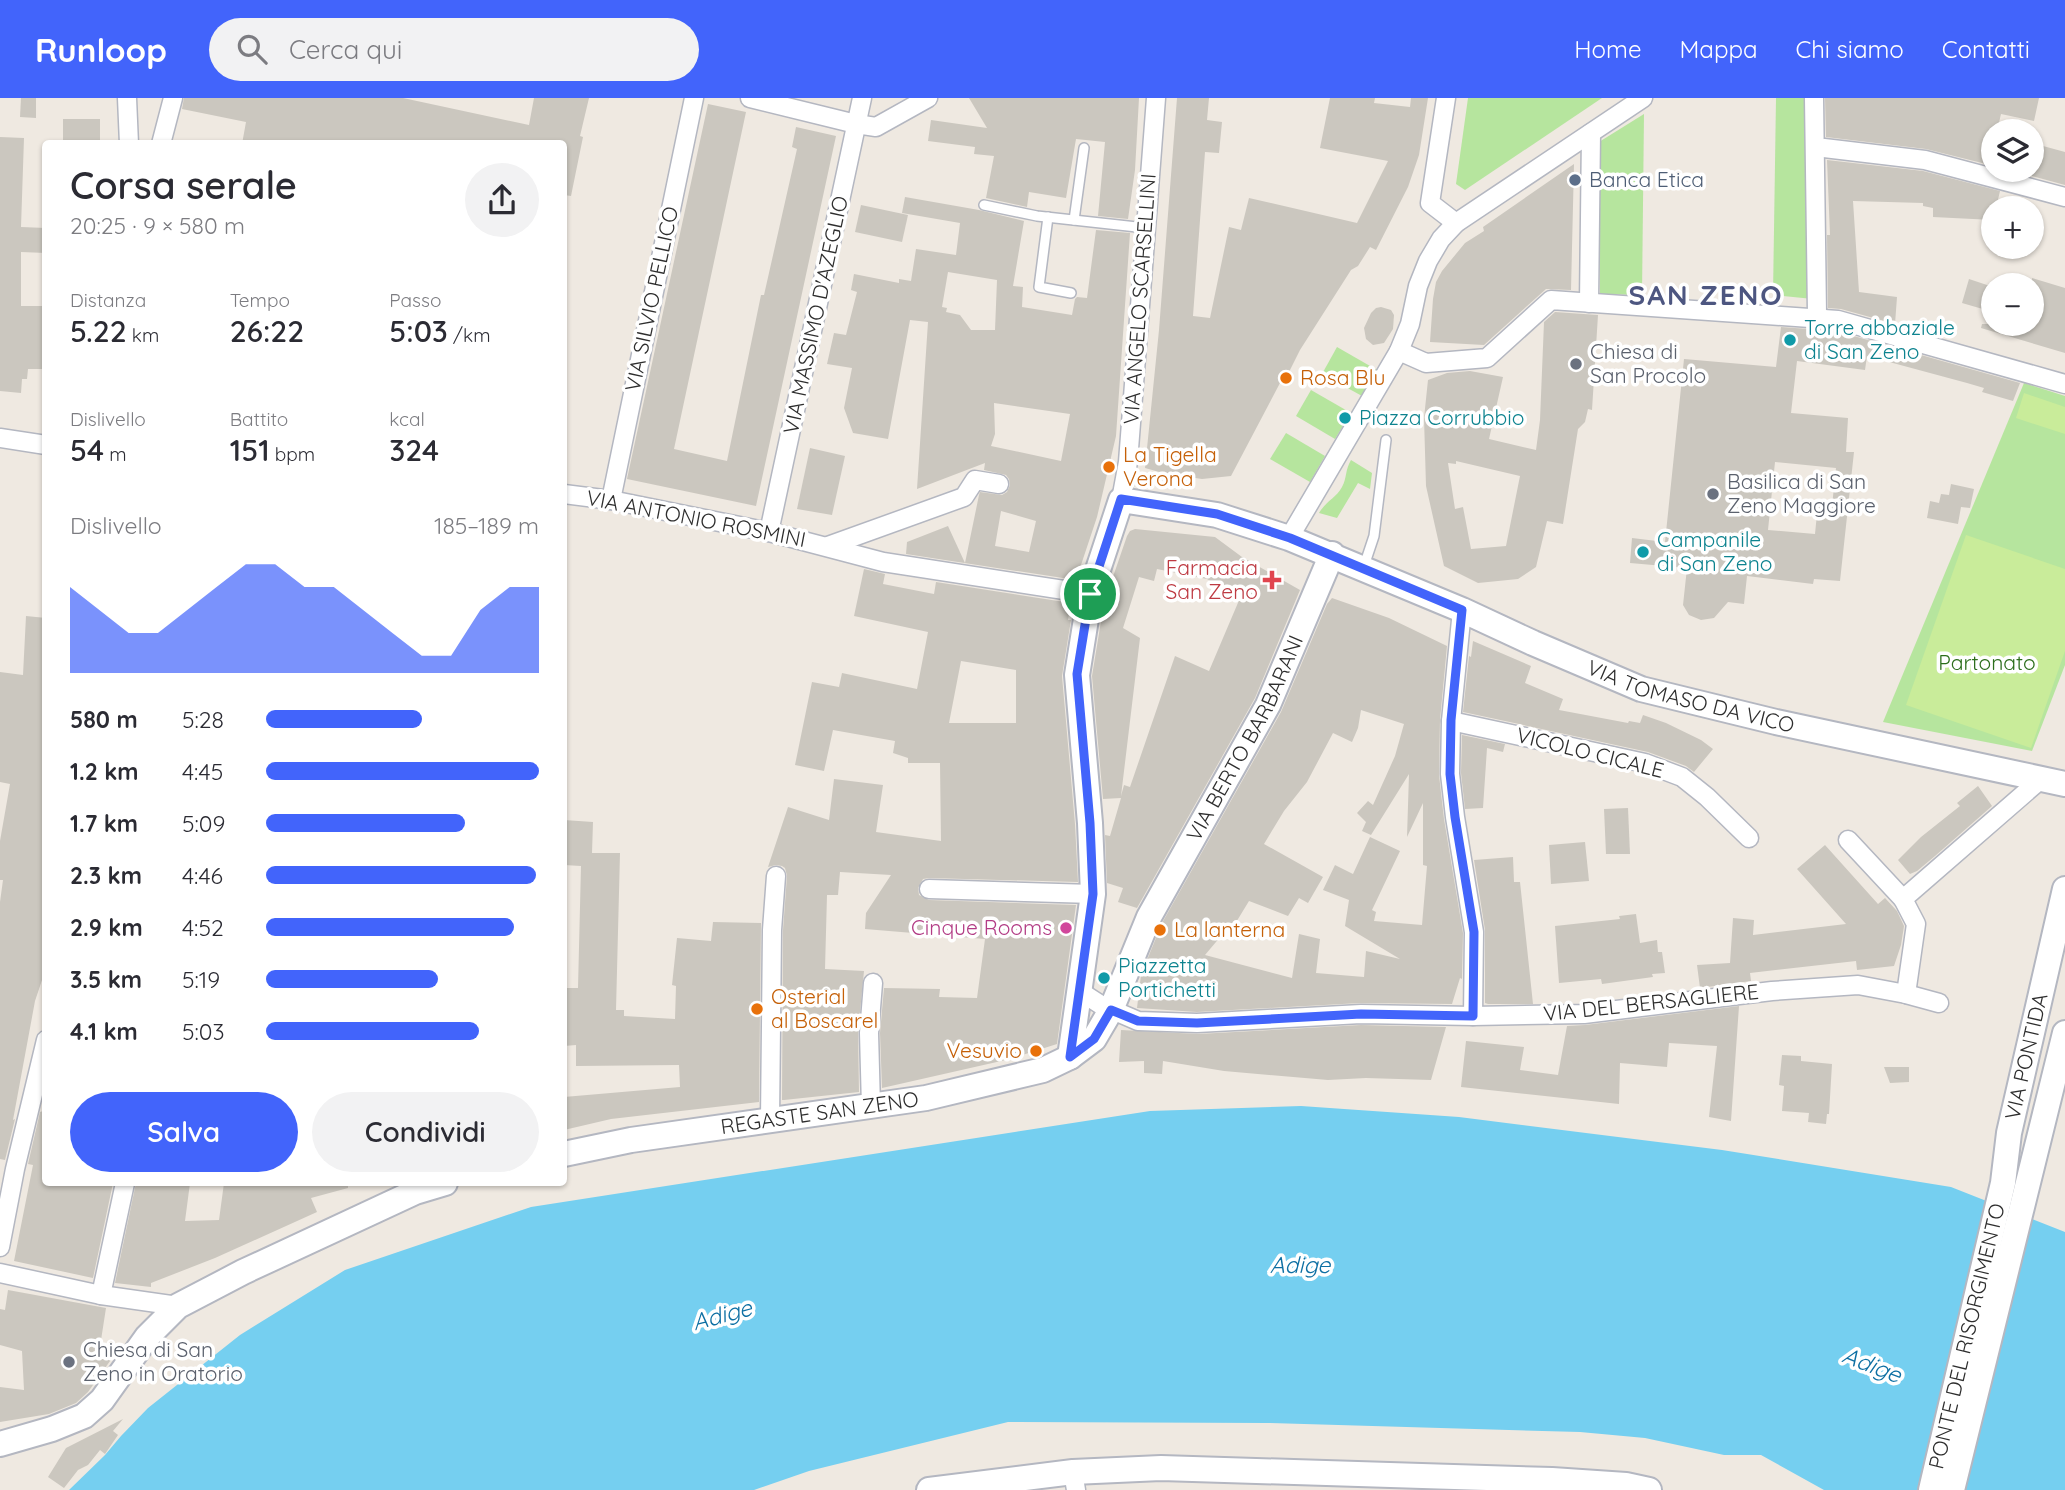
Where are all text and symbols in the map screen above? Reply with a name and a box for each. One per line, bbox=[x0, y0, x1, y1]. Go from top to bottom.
search box bbox=[209, 18, 699, 81]
text: Runloop bbox=[35, 29, 167, 70]
icon: search bbox=[233, 30, 271, 68]
text: Cerca qui bbox=[289, 33, 402, 66]
text: Home bbox=[1574, 34, 1642, 64]
text: Mappa bbox=[1680, 34, 1758, 64]
text: Chi siamo bbox=[1796, 34, 1904, 64]
text: Contatti bbox=[1942, 34, 2030, 64]
map controls bbox=[1981, 119, 2044, 336]
button: layers bbox=[1981, 119, 2044, 182]
text: Corsa serale bbox=[70, 161, 297, 209]
button: share bbox=[465, 163, 539, 237]
place label: Banca Etica bbox=[1589, 166, 1704, 192]
street label: VIA ANGELO SCARSELLINI bbox=[1117, 172, 1161, 425]
marker: Banca Etica bbox=[1567, 172, 1583, 188]
street label: VIA MASSIMO D'AZEGLIO bbox=[777, 193, 853, 436]
button: + bbox=[1981, 196, 2044, 259]
street label: VIA SILVIO PELLICO bbox=[619, 204, 683, 394]
text: 20:25 · 9 × 580 m bbox=[70, 211, 245, 240]
button: − bbox=[1981, 273, 2044, 336]
district label: SAN ZENO bbox=[1628, 277, 1784, 312]
text: Distanza bbox=[70, 288, 146, 312]
text: Tempo bbox=[230, 288, 290, 312]
text: Passo bbox=[389, 288, 441, 312]
text: 5.22 bbox=[70, 312, 127, 350]
text: 26:22 bbox=[230, 312, 304, 350]
text: 5:03 bbox=[389, 312, 448, 350]
place label: Torre abbaziale di San Zeno bbox=[1804, 314, 1955, 364]
text: km bbox=[127, 323, 159, 347]
text: /km bbox=[448, 323, 490, 347]
marker: Torre abbaziale di San Zeno bbox=[1782, 332, 1798, 348]
place label: Chiesa di San Procolo bbox=[1590, 338, 1706, 388]
marker: Chiesa di San Procolo bbox=[1568, 356, 1584, 372]
place label: Rosa Blu bbox=[1300, 364, 1385, 390]
marker: Rosa Blu bbox=[1278, 370, 1294, 386]
place label: Piazza Corrubbio bbox=[1359, 404, 1524, 430]
text: Dislivello bbox=[70, 407, 146, 431]
text: Battito bbox=[230, 407, 288, 431]
text: kcal bbox=[389, 407, 425, 431]
marker: Piazza Corrubbio bbox=[1337, 410, 1353, 426]
text: 54 bbox=[70, 431, 104, 469]
text: 151 bbox=[230, 431, 270, 469]
text: 324 bbox=[389, 431, 439, 469]
place label: La Tigella Verona bbox=[1123, 441, 1217, 491]
text: m bbox=[104, 442, 127, 466]
text: bpm bbox=[270, 442, 315, 466]
marker: La Tigella Verona bbox=[1101, 459, 1117, 475]
place label: Basilica di San Zeno Maggiore bbox=[1727, 468, 1876, 518]
street label: VIA ANTONIO ROSMINI bbox=[584, 484, 808, 552]
marker: Basilica di San Zeno Maggiore bbox=[1705, 486, 1721, 502]
text: Dislivello bbox=[70, 511, 162, 540]
text: 185–189 m bbox=[434, 511, 539, 540]
place label: Campanile di San Zeno bbox=[1657, 526, 1772, 576]
marker: Campanile di San Zeno bbox=[1635, 544, 1651, 560]
place label: Farmacia San Zeno bbox=[1165, 554, 1258, 604]
pin bbox=[1060, 564, 1120, 624]
marker: Farmacia San Zeno bbox=[1264, 572, 1280, 588]
icon: arrive bbox=[1071, 575, 1109, 613]
street label: VIA BERTO BARBARANI bbox=[1180, 631, 1308, 845]
park label: Partonato bbox=[1938, 649, 2036, 675]
street label: VIA TOMASO DA VICO bbox=[1583, 654, 1797, 738]
text: 580 m bbox=[70, 705, 138, 734]
text: 5:28 bbox=[182, 705, 224, 734]
street label: VICOLO CICALE bbox=[1514, 721, 1667, 783]
text: 1.2 km bbox=[70, 757, 139, 786]
text: 4:45 bbox=[182, 757, 223, 786]
text: 1.7 km bbox=[70, 809, 138, 838]
text: 5:09 bbox=[182, 809, 225, 838]
text: 2.3 km bbox=[70, 861, 142, 890]
text: 4:46 bbox=[182, 861, 223, 890]
text: 2.9 km bbox=[70, 913, 143, 942]
text: 4:52 bbox=[182, 913, 224, 942]
place label: Cinque Rooms bbox=[911, 914, 1052, 940]
place label: La lanterna bbox=[1174, 916, 1285, 942]
marker: Cinque Rooms bbox=[1058, 920, 1074, 936]
marker: La lanterna bbox=[1152, 922, 1168, 938]
place label: Piazzetta Portichetti bbox=[1118, 952, 1216, 1002]
text: 3.5 km bbox=[70, 965, 142, 994]
text: 5:19 bbox=[182, 965, 220, 994]
marker: Piazzetta Portichetti bbox=[1096, 970, 1112, 986]
street label: VIA DEL BERSAGLIERE bbox=[1542, 978, 1760, 1026]
place label: Osterial al Boscarel bbox=[771, 983, 878, 1033]
street label: VIA PONTIDA bbox=[1998, 991, 2053, 1122]
marker: Osterial al Boscarel bbox=[749, 1001, 765, 1017]
text: 4.1 km bbox=[70, 1017, 138, 1046]
text: 5:03 bbox=[182, 1017, 225, 1046]
place label: Vesuvio bbox=[947, 1037, 1022, 1063]
marker: Vesuvio bbox=[1028, 1043, 1044, 1059]
street label: REGASTE SAN ZENO bbox=[719, 1085, 920, 1139]
button: Salva bbox=[70, 1092, 298, 1172]
button: Condividi bbox=[312, 1092, 539, 1172]
street label: PONTE DEL RISORGIMENTO bbox=[1922, 1200, 2010, 1471]
water label: Adige bbox=[1270, 1250, 1331, 1279]
water label: Adige bbox=[689, 1292, 756, 1336]
place label: Chiesa di San Zeno in Oratorio bbox=[83, 1336, 243, 1386]
water label: Adige bbox=[1839, 1340, 1907, 1389]
marker: Chiesa di San Zeno in Oratorio bbox=[61, 1354, 77, 1370]

